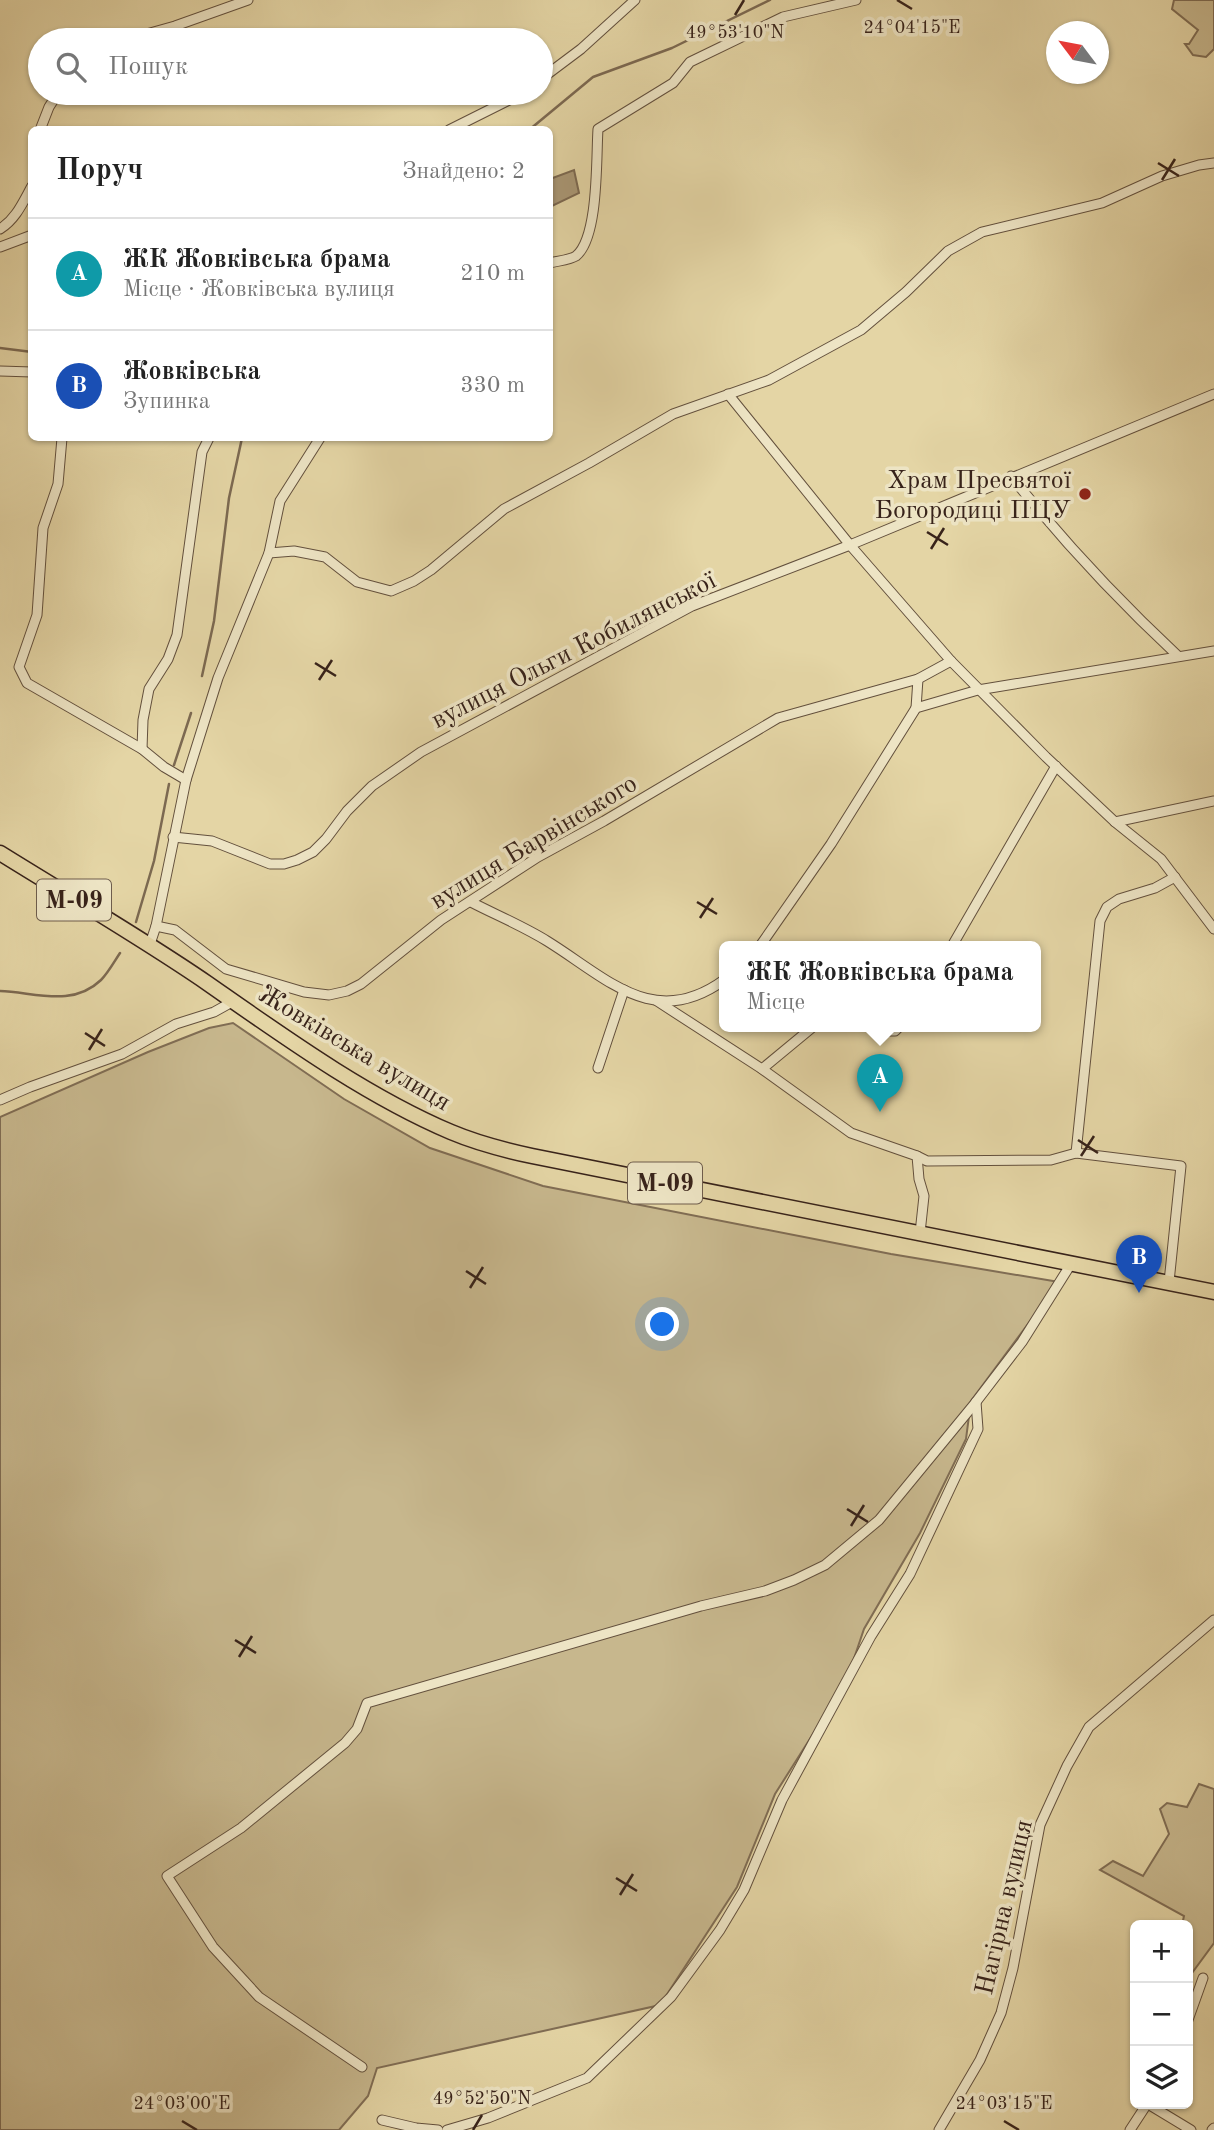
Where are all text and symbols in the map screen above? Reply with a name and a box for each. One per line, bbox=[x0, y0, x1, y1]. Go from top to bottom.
text: 24°04'15"E bbox=[864, 19, 960, 37]
north arrow bbox=[1046, 21, 1109, 84]
text: 49°53'10"N bbox=[686, 24, 784, 42]
search box bbox=[28, 28, 553, 105]
icon: search bbox=[52, 48, 90, 86]
text: Пошук bbox=[108, 54, 188, 80]
text: Поруч bbox=[56, 156, 143, 186]
text: Знайдено: 2 bbox=[402, 160, 525, 183]
text: ЖК Жовківська брама bbox=[123, 247, 390, 273]
text: A bbox=[70, 262, 88, 285]
text: 210 m bbox=[460, 262, 525, 285]
text: Місце · Жовківська вулиця bbox=[123, 278, 395, 301]
text: Жовківська bbox=[123, 359, 261, 385]
text: B bbox=[71, 374, 87, 397]
text: 330 m bbox=[460, 374, 525, 397]
text: Зупинка bbox=[123, 390, 210, 413]
place label: Храм Пресвятої Богородиці ПЦУ bbox=[875, 468, 1072, 524]
marker: Храм Пресвятої Богородиці ПЦУ bbox=[1077, 486, 1093, 502]
street label: вулиця Ольги Кобилянської bbox=[427, 567, 721, 734]
street label: вулиця Барвінського bbox=[426, 771, 642, 915]
road number: М-09 bbox=[37, 880, 111, 920]
popup bbox=[719, 941, 1041, 1032]
text: ЖК Жовківська брама bbox=[746, 960, 1014, 986]
street label: Жовківська вулиця bbox=[253, 981, 455, 1116]
text: Місце bbox=[746, 991, 805, 1014]
pin: A bbox=[857, 1054, 903, 1112]
road number: М-09 bbox=[628, 1162, 702, 1204]
pin: B bbox=[1116, 1235, 1162, 1293]
your location bbox=[645, 1307, 679, 1341]
street label: Нагірна вулиця bbox=[972, 1817, 1038, 1998]
map controls bbox=[1130, 1920, 1193, 2109]
button: + bbox=[1130, 1920, 1193, 1983]
button: − bbox=[1130, 1983, 1193, 2046]
button: layers bbox=[1130, 2046, 1193, 2109]
text: 49°52'50"N bbox=[433, 2090, 531, 2108]
text: 24°03'00"E bbox=[134, 2095, 230, 2113]
text: 24°03'15"E bbox=[956, 2095, 1052, 2113]

